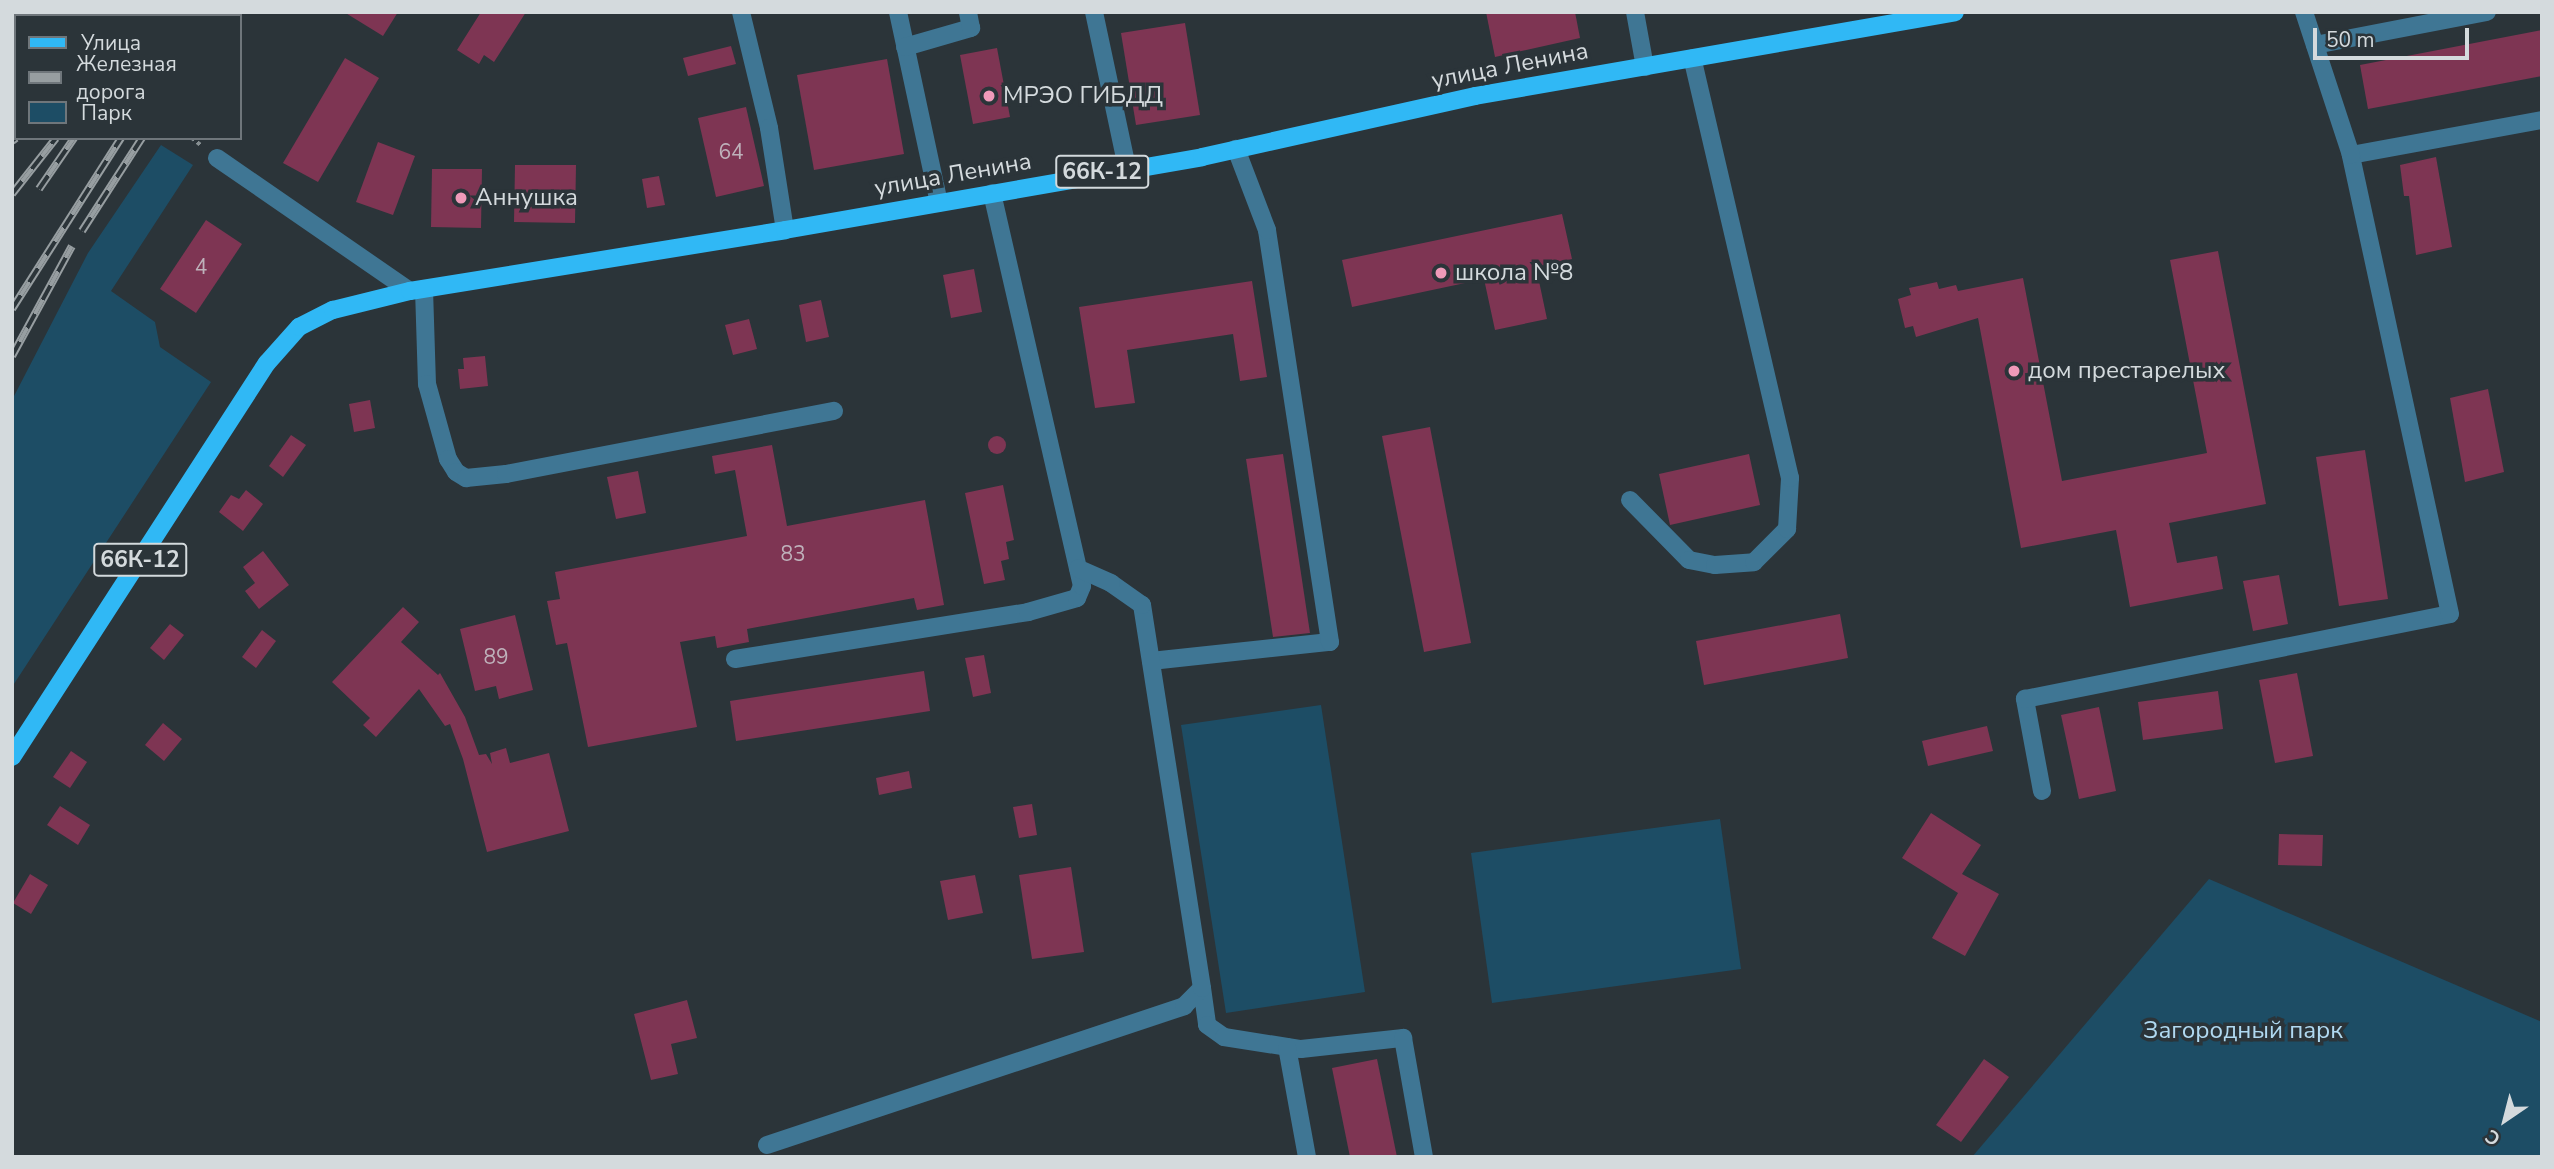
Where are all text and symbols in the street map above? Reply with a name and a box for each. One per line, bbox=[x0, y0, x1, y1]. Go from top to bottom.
legend bbox=[14, 14, 242, 140]
scale bar bbox=[2316, 14, 2472, 58]
text: 50 m bbox=[2326, 26, 2375, 54]
text: Улица bbox=[81, 29, 141, 57]
street label: улица Ленина bbox=[1429, 37, 1591, 95]
text: Железная дорога bbox=[76, 50, 177, 106]
place label: МРЭО ГИБДД bbox=[1003, 82, 1163, 110]
marker: МРЭО ГИБДД bbox=[981, 88, 997, 104]
text: Парк bbox=[81, 99, 132, 127]
house number: 64 bbox=[718, 139, 744, 165]
street label: улица Ленина bbox=[872, 147, 1034, 203]
road number: 66К-12 bbox=[1055, 153, 1149, 192]
place label: Аннушка bbox=[475, 184, 578, 212]
marker: Аннушка bbox=[453, 190, 469, 206]
house number: 4 bbox=[195, 254, 207, 280]
place label: школа №8 bbox=[1455, 259, 1573, 287]
marker: школа №8 bbox=[1433, 265, 1449, 281]
place label: дом престарелых bbox=[2028, 357, 2225, 385]
marker: дом престарелых bbox=[2006, 363, 2022, 379]
road number: 66К-12 bbox=[93, 540, 187, 580]
house number: 83 bbox=[780, 541, 806, 567]
house number: 89 bbox=[483, 644, 509, 670]
park label: Загородный парк bbox=[2143, 1017, 2343, 1045]
north arrow bbox=[2470, 1085, 2540, 1155]
text: С bbox=[2480, 1123, 2506, 1152]

